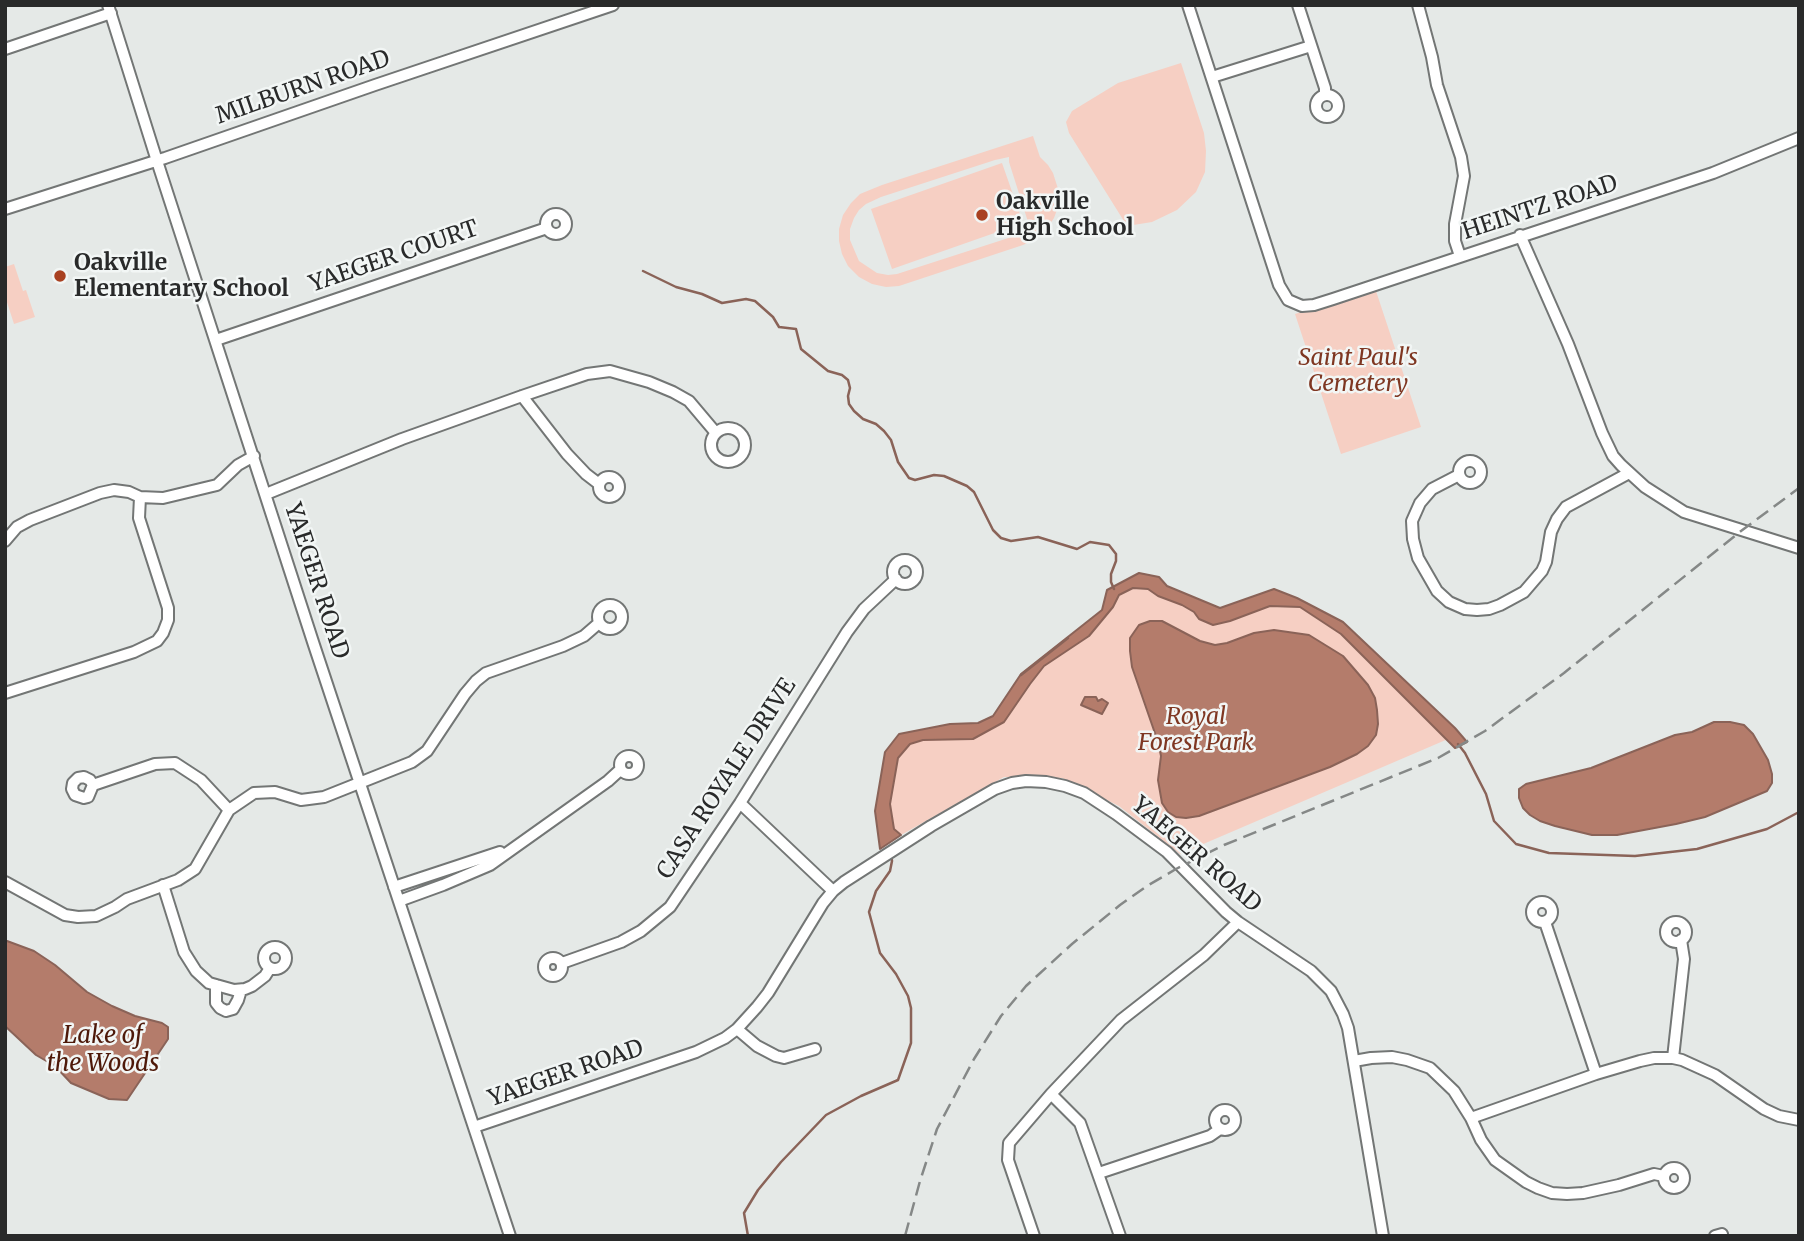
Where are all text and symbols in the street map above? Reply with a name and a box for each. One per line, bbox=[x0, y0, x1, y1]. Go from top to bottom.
street label: MILBURN ROAD bbox=[212, 45, 394, 131]
street label: HEINTZ ROAD bbox=[1459, 170, 1621, 246]
place label: Oakville High School bbox=[996, 188, 1134, 242]
marker: Oakville High School bbox=[974, 207, 990, 223]
street label: YAEGER COURT bbox=[306, 215, 482, 299]
place label: Oakville Elementary School bbox=[74, 249, 289, 303]
marker: Oakville Elementary School bbox=[52, 268, 68, 284]
park label: Saint Paul's Cemetery bbox=[1298, 344, 1418, 398]
street label: YAEGER ROAD bbox=[278, 500, 354, 662]
street label: CASA ROYALE DRIVE bbox=[652, 673, 802, 885]
park label: Royal Forest Park bbox=[1138, 703, 1254, 757]
street label: YAEGER ROAD bbox=[1126, 791, 1266, 919]
water label: Lake of the Woods bbox=[47, 1022, 159, 1078]
street label: YAEGER ROAD bbox=[485, 1035, 647, 1113]

